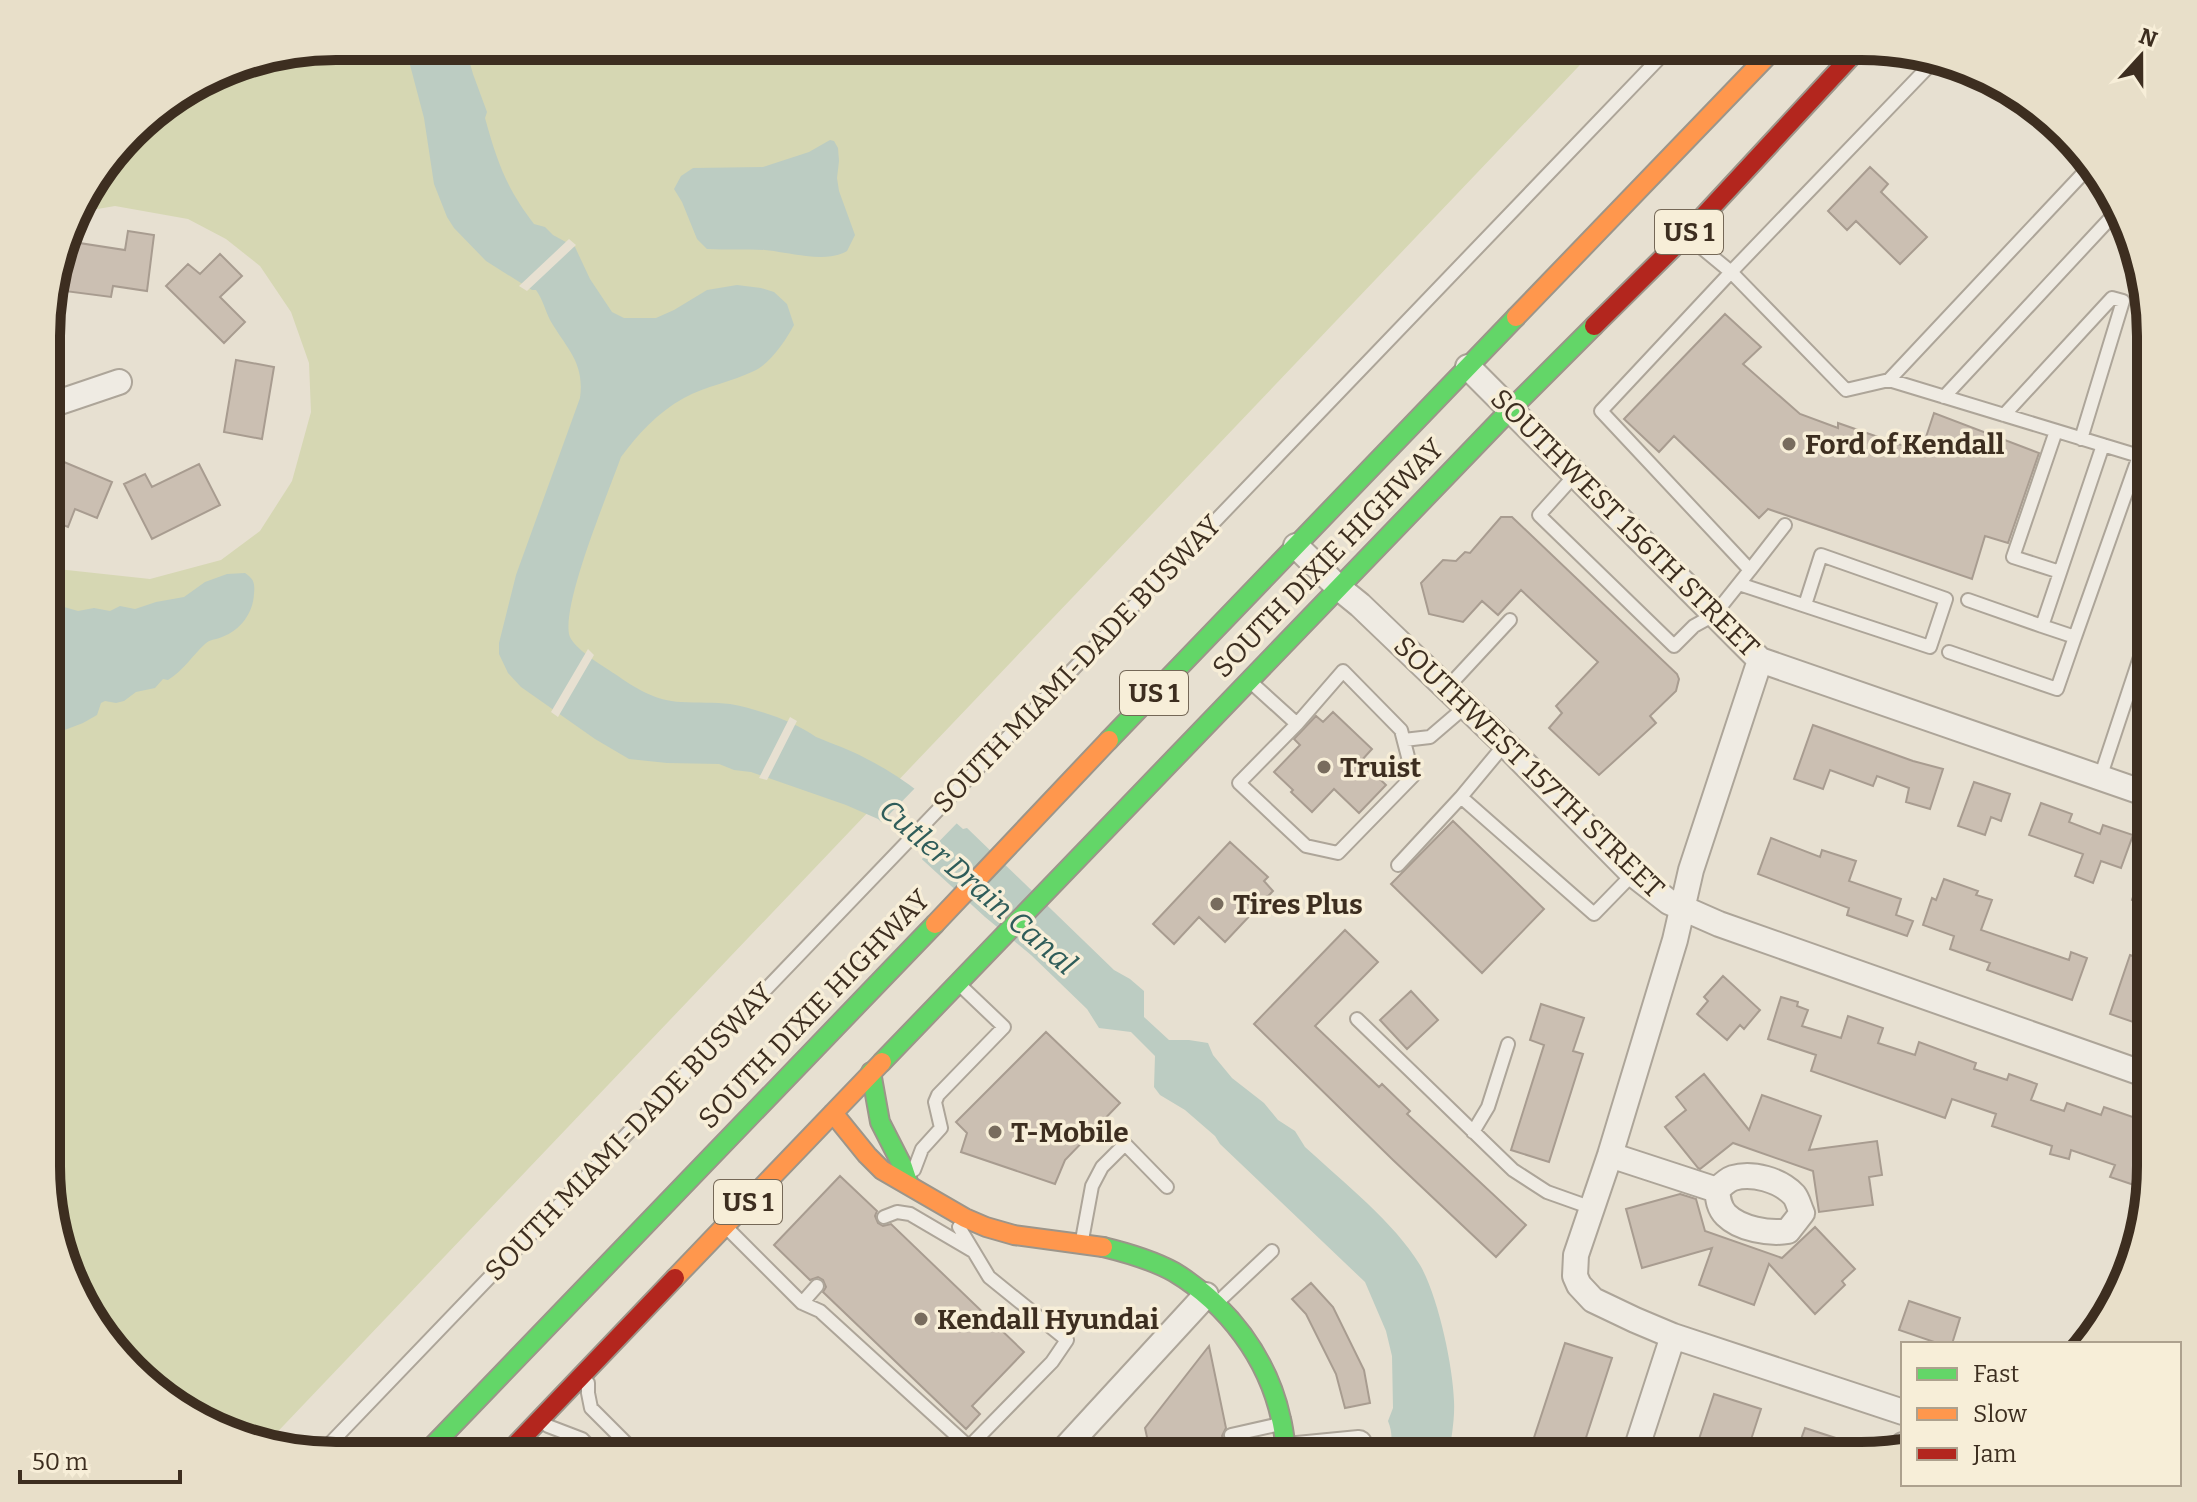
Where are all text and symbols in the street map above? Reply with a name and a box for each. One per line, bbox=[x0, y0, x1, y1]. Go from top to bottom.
north arrow bbox=[2101, 16, 2181, 96]
text: N bbox=[2135, 22, 2161, 53]
road number: US 1 bbox=[1655, 210, 1723, 254]
street label: SOUTHWEST 156TH STREET bbox=[1484, 382, 1766, 664]
place label: Ford of Kendall bbox=[1805, 428, 2005, 461]
street label: SOUTH DIXIE HIGHWAY bbox=[1206, 432, 1451, 684]
marker: Ford of Kendall bbox=[1780, 435, 1798, 453]
street label: SOUTH MIAMI-DADE BUSWAY bbox=[926, 509, 1228, 819]
street label: SOUTHWEST 157TH STREET bbox=[1387, 629, 1671, 905]
road number: US 1 bbox=[1120, 671, 1188, 715]
place label: Truist bbox=[1340, 751, 1421, 784]
marker: Truist bbox=[1315, 758, 1333, 776]
water label: Cutler Drain Canal bbox=[872, 792, 1084, 982]
street label: SOUTH DIXIE HIGHWAY bbox=[692, 883, 937, 1135]
place label: Tires Plus bbox=[1233, 888, 1363, 921]
marker: Tires Plus bbox=[1208, 895, 1226, 913]
street label: SOUTH MIAMI-DADE BUSWAY bbox=[478, 977, 780, 1287]
place label: T-Mobile bbox=[1011, 1116, 1129, 1149]
marker: T-Mobile bbox=[986, 1123, 1004, 1141]
road number: US 1 bbox=[714, 1180, 782, 1224]
place label: Kendall Hyundai bbox=[937, 1303, 1159, 1336]
marker: Kendall Hyundai bbox=[912, 1310, 930, 1328]
legend bbox=[1901, 1342, 2181, 1486]
text: Fast bbox=[1973, 1360, 2019, 1388]
text: Slow bbox=[1973, 1400, 2028, 1428]
scale bar bbox=[20, 1434, 180, 1484]
text: Jam bbox=[1972, 1440, 2017, 1468]
text: 50 m bbox=[32, 1448, 88, 1476]

